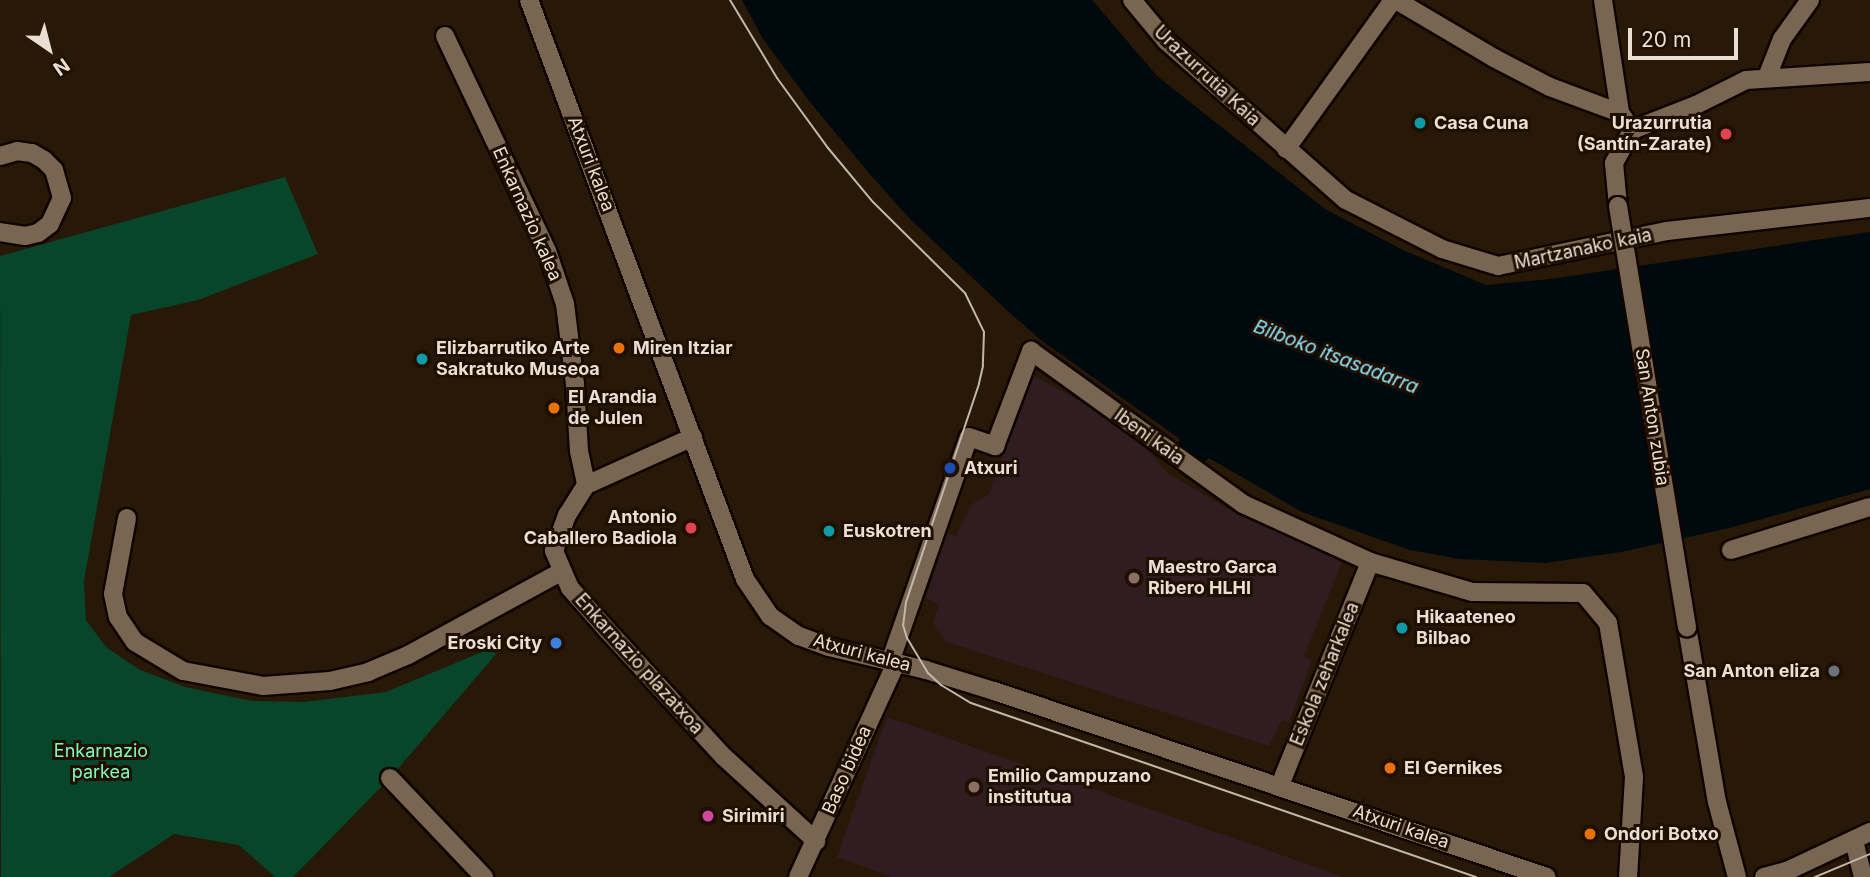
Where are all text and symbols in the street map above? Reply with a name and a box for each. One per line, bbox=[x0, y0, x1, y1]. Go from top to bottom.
north arrow bbox=[14, 14, 84, 84]
scale bar bbox=[1632, 14, 1742, 58]
street label: Urazurrutia Kaia bbox=[1149, 21, 1265, 131]
text: 20 m bbox=[1641, 27, 1691, 52]
text: N bbox=[49, 53, 74, 80]
place label: Casa Cuna bbox=[1434, 112, 1529, 134]
street label: Atxuri kalea bbox=[563, 113, 619, 215]
place label: Urazurrutia (Santín-Zarate) bbox=[1577, 113, 1712, 156]
marker: Casa Cuna bbox=[1412, 115, 1428, 131]
marker: Urazurrutia (Santín-Zarate) bbox=[1718, 126, 1734, 142]
street label: Enkarnazio kalea bbox=[488, 144, 566, 284]
street label: Martzanako kaia bbox=[1512, 224, 1654, 274]
water label: Bilboko itsasadarra bbox=[1250, 315, 1422, 399]
place label: Miren Itziar bbox=[633, 337, 733, 359]
place label: Elizbarrutiko Arte Sakratuko Museoa bbox=[436, 338, 600, 380]
marker: Miren Itziar bbox=[611, 340, 627, 356]
street label: San Anton zubia bbox=[1630, 347, 1674, 487]
marker: Elizbarrutiko Arte Sakratuko Museoa bbox=[414, 351, 430, 367]
place label: El Arandia de Julen bbox=[568, 387, 657, 430]
marker: El Arandia de Julen bbox=[546, 400, 562, 416]
street label: Ibeni kaia bbox=[1110, 404, 1188, 470]
place label: Atxuri bbox=[964, 457, 1018, 479]
marker: Atxuri bbox=[942, 460, 958, 476]
place label: Antonio Caballero Badiola bbox=[524, 507, 677, 550]
marker: Antonio Caballero Badiola bbox=[683, 520, 699, 536]
place label: Euskotren bbox=[843, 520, 932, 542]
marker: Euskotren bbox=[821, 523, 837, 539]
place label: Maestro Garca Ribero HLHI bbox=[1148, 557, 1277, 600]
marker: Maestro Garca Ribero HLHI bbox=[1126, 570, 1142, 586]
street label: Enkarnazio plazatxoa bbox=[570, 589, 708, 739]
street label: Eskola zeharkalea bbox=[1286, 599, 1364, 749]
place label: Hikaateneo Bilbao bbox=[1416, 607, 1516, 650]
marker: Hikaateneo Bilbao bbox=[1394, 620, 1410, 636]
street label: Atxuri kalea bbox=[811, 630, 913, 676]
place label: Eroski City bbox=[447, 632, 542, 654]
marker: Eroski City bbox=[548, 635, 564, 651]
place label: San Anton eliza bbox=[1683, 660, 1820, 682]
marker: San Anton eliza bbox=[1826, 663, 1842, 679]
street label: Baso bidea bbox=[818, 722, 876, 818]
park label: Enkarnazio parkea bbox=[54, 741, 148, 784]
place label: El Gernikes bbox=[1404, 757, 1503, 779]
marker: El Gernikes bbox=[1382, 760, 1398, 776]
place label: Emilio Campuzano institutua bbox=[988, 766, 1151, 808]
marker: Emilio Campuzano institutua bbox=[966, 779, 982, 795]
street label: Atxuri kalea bbox=[1350, 801, 1452, 853]
place label: Sirimiri bbox=[722, 805, 785, 827]
marker: Sirimiri bbox=[700, 808, 716, 824]
place label: Ondori Botxo bbox=[1604, 823, 1719, 845]
marker: Ondori Botxo bbox=[1582, 826, 1598, 842]

